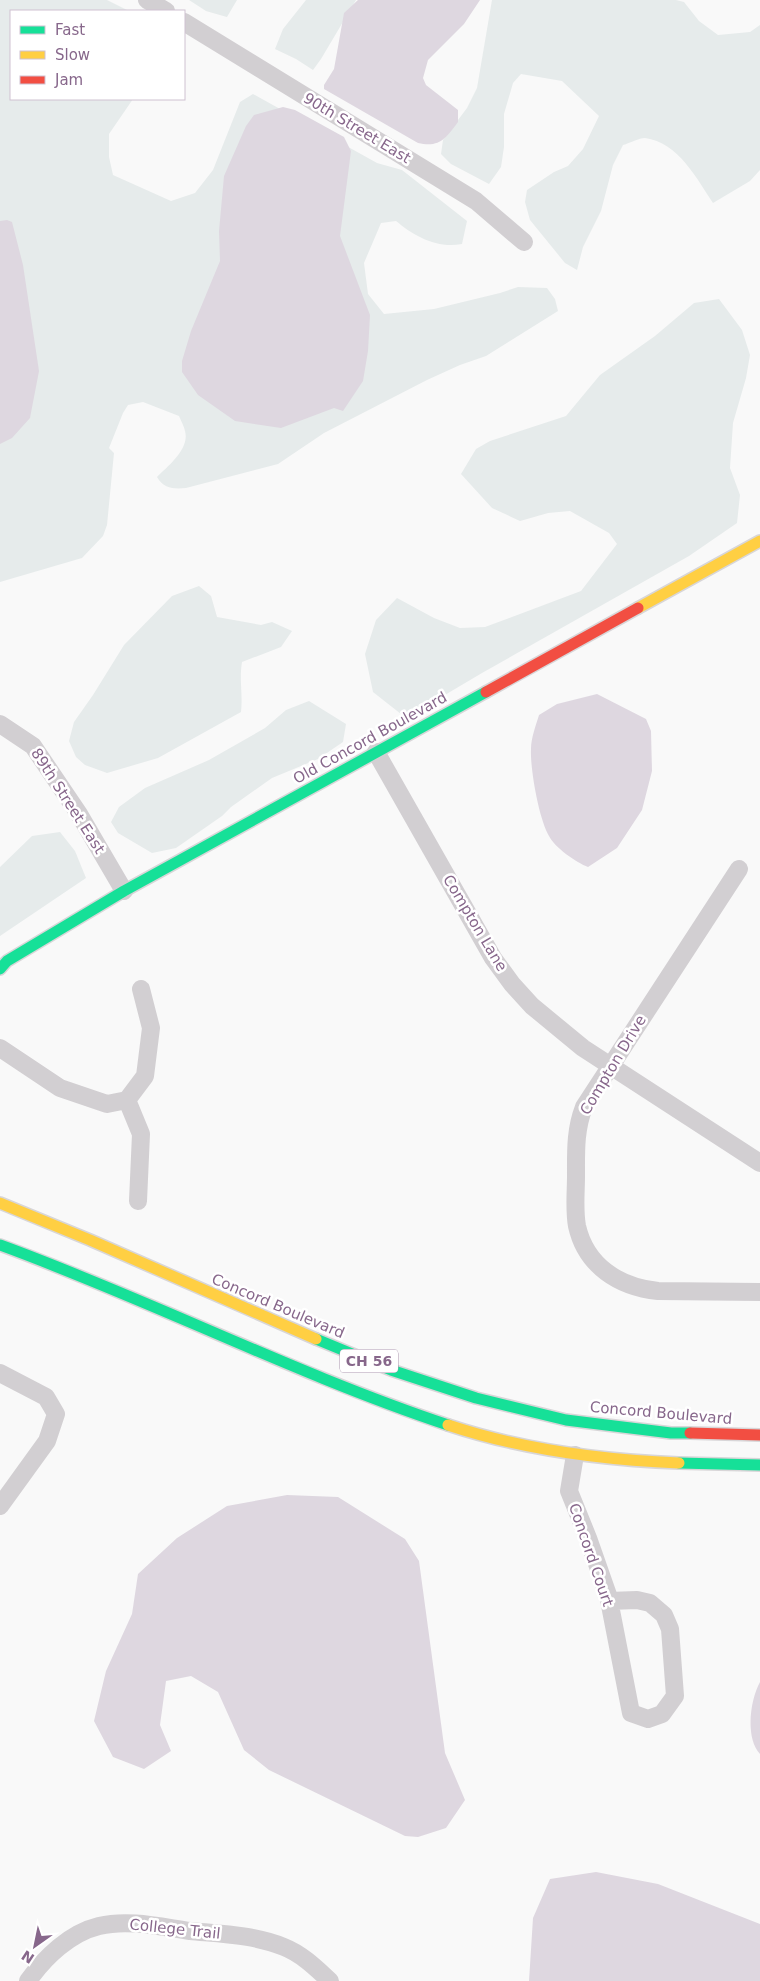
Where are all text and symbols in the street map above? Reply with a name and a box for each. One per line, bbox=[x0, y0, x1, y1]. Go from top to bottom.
legend bbox=[10, 10, 185, 100]
text: Fast bbox=[55, 21, 85, 39]
text: Slow bbox=[55, 46, 90, 64]
text: Jam bbox=[54, 71, 83, 89]
street label: 90th Street East bbox=[300, 89, 414, 167]
street label: Old Concord Boulevard bbox=[290, 688, 450, 788]
street label: 89th Street East bbox=[27, 745, 109, 857]
street label: Compton Lane bbox=[439, 871, 511, 975]
street label: Compton Drive bbox=[576, 1012, 650, 1118]
street label: Concord Boulevard bbox=[209, 1270, 347, 1342]
road number: CH 56 bbox=[340, 1350, 398, 1372]
street label: Concord Boulevard bbox=[589, 1398, 733, 1428]
street label: Concord Court bbox=[565, 1501, 617, 1609]
street label: College Trail bbox=[129, 1915, 221, 1943]
north arrow bbox=[10, 1921, 60, 1971]
text: N bbox=[19, 1947, 37, 1967]

